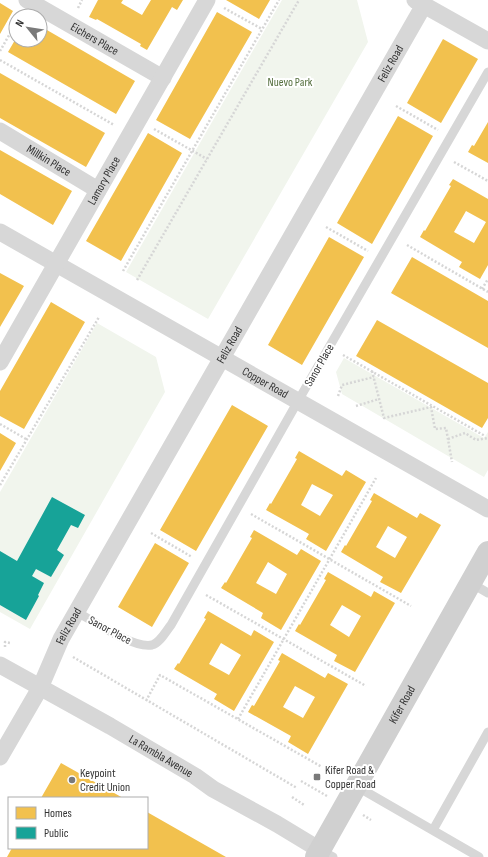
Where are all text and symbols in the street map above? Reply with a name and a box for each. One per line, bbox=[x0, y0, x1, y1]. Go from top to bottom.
north arrow bbox=[8, 8, 48, 48]
text: N bbox=[13, 17, 27, 29]
street label: Eichers Place bbox=[68, 20, 121, 59]
street label: Feliz Road bbox=[374, 43, 407, 85]
park label: Nuevo Park bbox=[268, 75, 313, 90]
street label: Millkin Place bbox=[24, 142, 74, 180]
street label: Lamory Place bbox=[84, 154, 124, 208]
street label: Feliz Road bbox=[213, 324, 246, 366]
street label: Sanor Place bbox=[301, 341, 338, 389]
street label: Copper Road bbox=[239, 364, 291, 402]
street label: Feliz Road bbox=[53, 605, 85, 647]
street label: Sanor Place bbox=[86, 613, 134, 648]
street label: Kifer Road bbox=[386, 683, 419, 726]
street label: La Rambla Avenue bbox=[126, 732, 196, 781]
place label: Kifer Road & Copper Road bbox=[325, 763, 376, 792]
place label: Keypoint Credit Union bbox=[80, 766, 130, 795]
marker: Kifer Road & Copper Road bbox=[312, 772, 322, 782]
marker: Keypoint Credit Union bbox=[67, 775, 77, 785]
legend bbox=[8, 797, 148, 849]
text: Homes bbox=[44, 806, 72, 821]
text: Public bbox=[44, 826, 69, 841]

